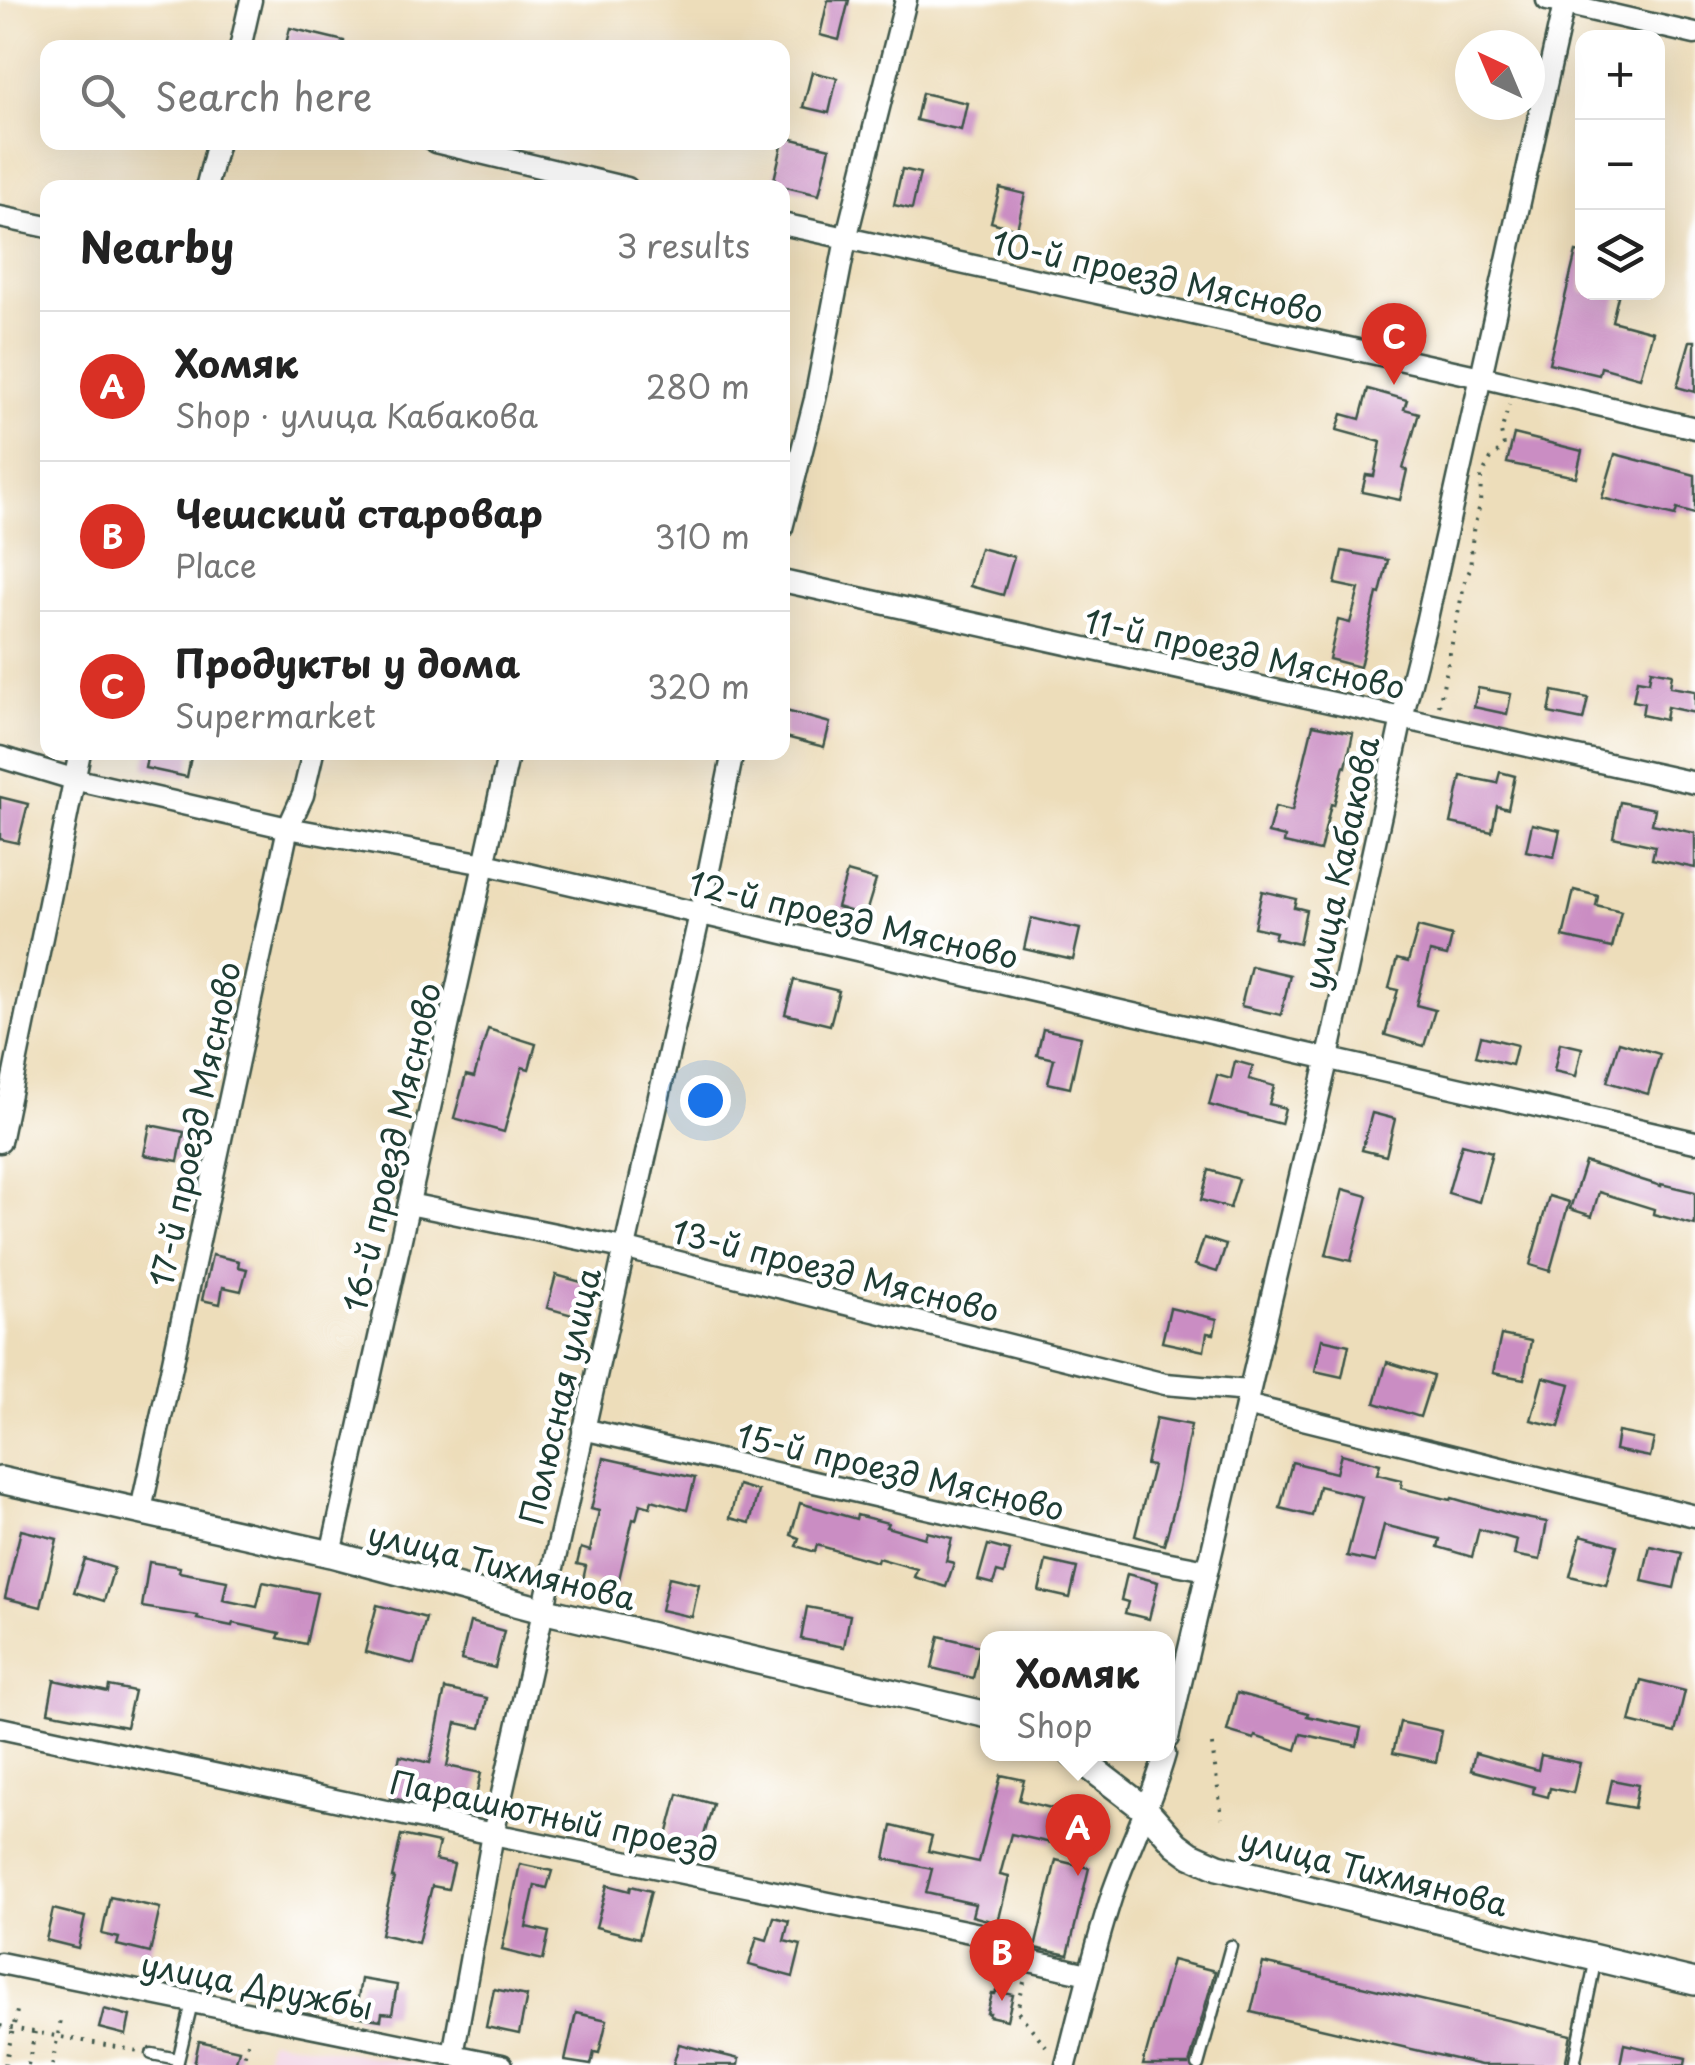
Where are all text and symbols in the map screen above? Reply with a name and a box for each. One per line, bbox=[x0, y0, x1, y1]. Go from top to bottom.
north arrow bbox=[1455, 30, 1545, 120]
map controls bbox=[1575, 30, 1665, 300]
button: + bbox=[1575, 30, 1665, 120]
search box bbox=[40, 40, 790, 150]
text: Search here bbox=[155, 67, 372, 124]
icon: search bbox=[75, 68, 130, 123]
button: − bbox=[1575, 120, 1665, 210]
button: layers bbox=[1575, 210, 1665, 300]
text: Nearby bbox=[80, 214, 234, 277]
street label: 10-й проезд Мясново bbox=[988, 217, 1328, 335]
text: 3 results bbox=[616, 221, 750, 269]
pin: C bbox=[1362, 302, 1426, 385]
text: Хомяк bbox=[175, 334, 298, 391]
text: A bbox=[100, 362, 125, 410]
text: 280 m bbox=[646, 362, 750, 410]
text: Shop · улица Кабакова bbox=[175, 391, 538, 439]
text: Чешский старовар bbox=[175, 484, 543, 541]
text: B bbox=[102, 512, 123, 560]
text: 310 m bbox=[654, 512, 750, 560]
text: Place bbox=[175, 541, 257, 589]
street label: 11-й проезд Мясново bbox=[1080, 596, 1410, 710]
text: Продукты у дома bbox=[175, 634, 520, 691]
text: C bbox=[100, 662, 125, 710]
text: 320 m bbox=[647, 662, 750, 710]
text: Supermarket bbox=[175, 691, 376, 739]
street label: улица Кабакова bbox=[1290, 732, 1390, 994]
street label: 12-й проезд Мясново bbox=[685, 858, 1023, 980]
street label: 17-й проезд Мясново bbox=[136, 957, 252, 1291]
street label: 16-й проезд Мясново bbox=[330, 978, 452, 1316]
your location bbox=[680, 1075, 731, 1126]
street label: 13-й проезд Мясново bbox=[667, 1206, 1005, 1334]
street label: Полюсная улица bbox=[506, 1263, 612, 1529]
street label: 15-й проезд Мясново bbox=[732, 1410, 1070, 1532]
street label: улица Тихмянова bbox=[363, 1509, 641, 1621]
popup bbox=[980, 1631, 1175, 1761]
text: Хомяк bbox=[1016, 1644, 1139, 1701]
text: Shop bbox=[1016, 1701, 1093, 1749]
street label: Парашютный проезд bbox=[386, 1757, 722, 1873]
pin: A bbox=[1046, 1794, 1110, 1876]
street label: улица Тихмянова bbox=[1235, 1815, 1513, 1927]
pin: B bbox=[970, 1918, 1034, 2001]
street label: улица Дружбы bbox=[137, 1939, 377, 2031]

